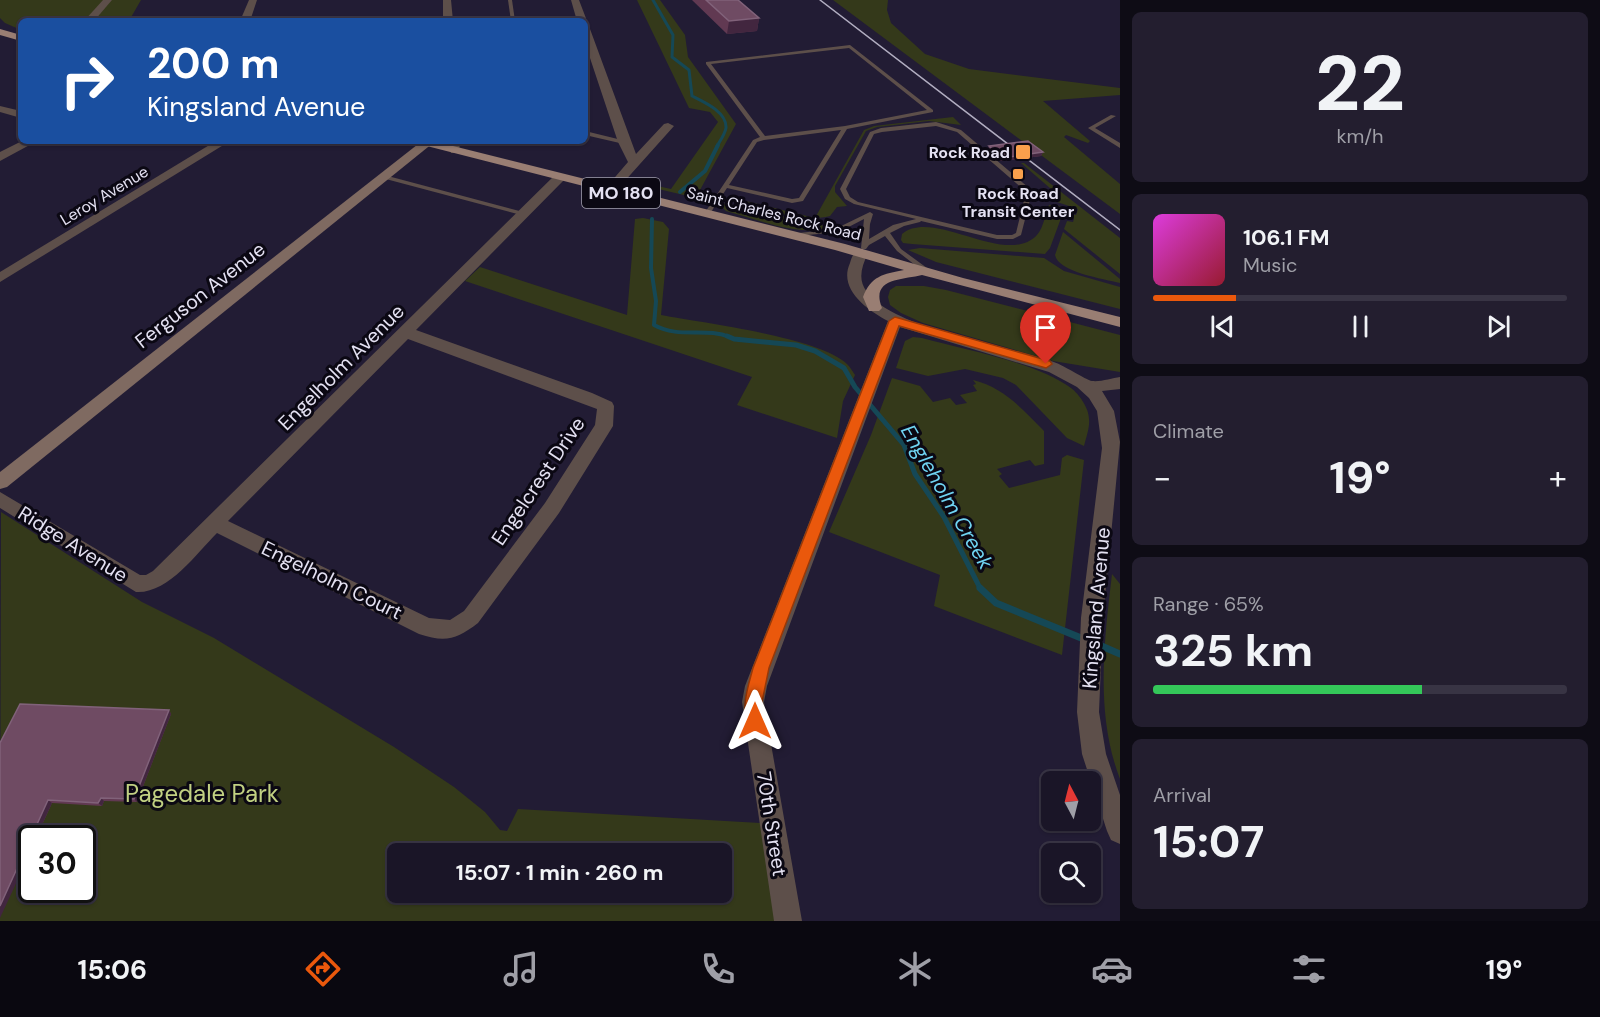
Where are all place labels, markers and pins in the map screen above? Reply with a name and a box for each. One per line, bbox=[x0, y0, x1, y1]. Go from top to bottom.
place label: Rock Road bbox=[929, 142, 1010, 163]
marker: Rock Road bbox=[1014, 143, 1032, 161]
marker: Rock Road Transit Center bbox=[1011, 167, 1025, 181]
place label: Rock Road Transit Center bbox=[962, 183, 1075, 222]
pin bbox=[1020, 302, 1071, 364]

